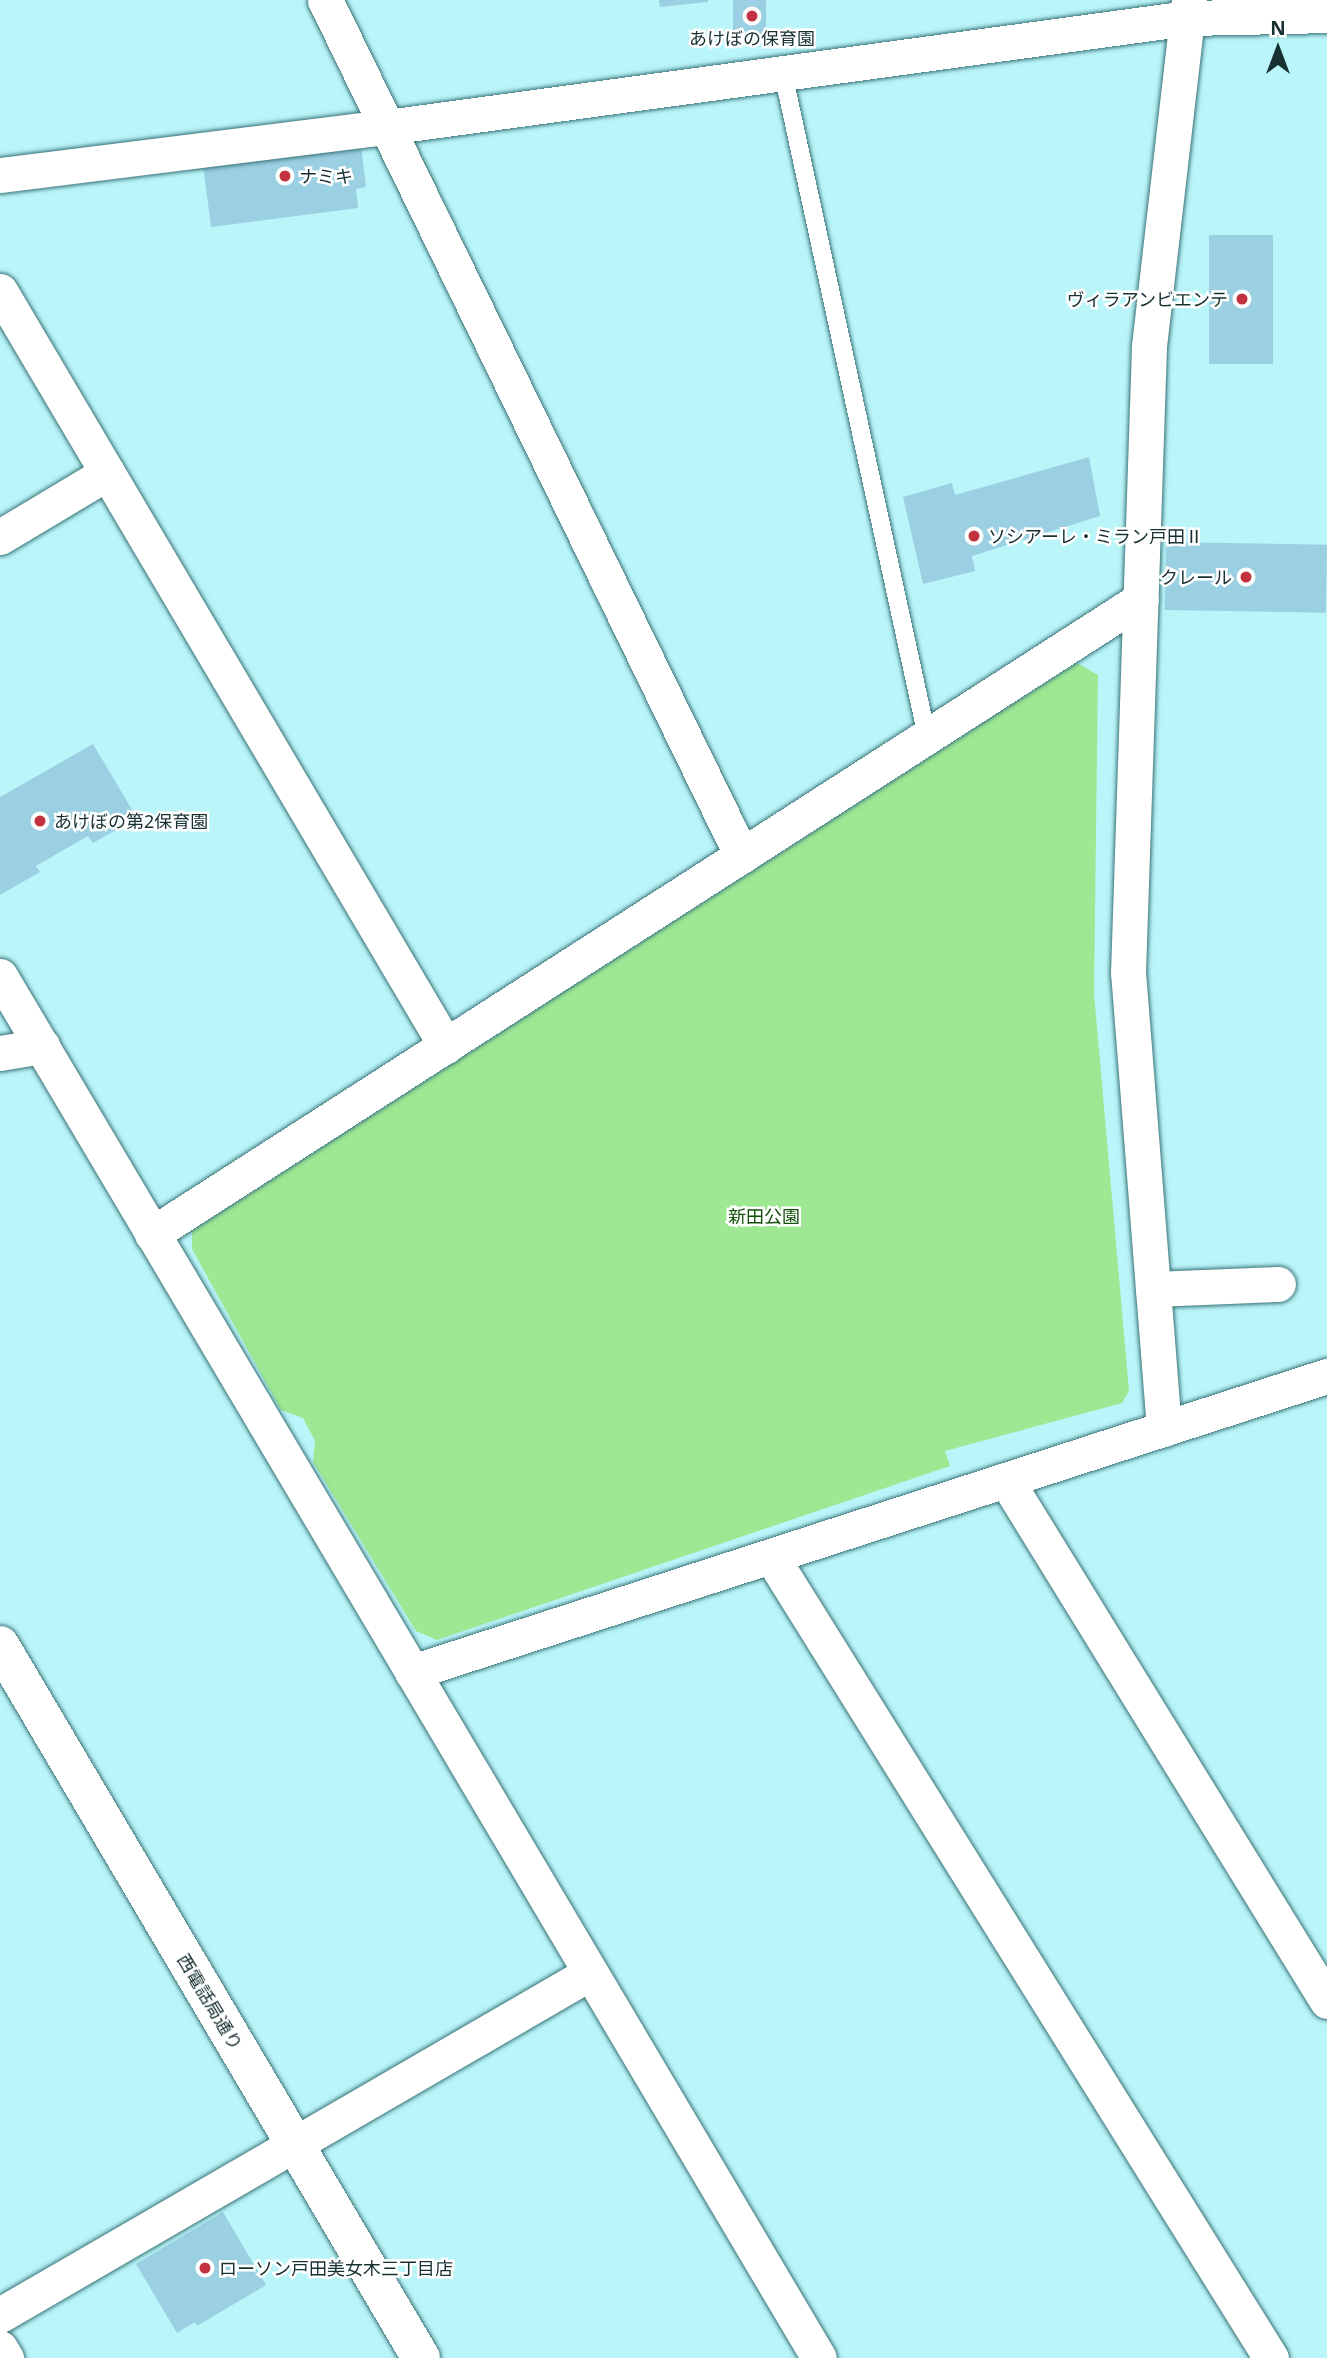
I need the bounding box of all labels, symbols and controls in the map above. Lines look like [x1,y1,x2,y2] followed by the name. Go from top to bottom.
[744,8,760,24] marker: あけぼの保育園
[1243,14,1313,84] north arrow
[1270,15,1286,41] text: N
[689,27,815,49] place label: あけぼの保育園
[299,165,353,187] place label: ナミキ
[277,168,293,184] marker: ナミキ
[1066,288,1228,310] place label: ヴィラアンビエンテ
[1234,291,1250,307] marker: ヴィラアンビエンテ
[988,525,1203,547] place label: ソシアーレ・ミラン戸田Ⅱ
[966,528,982,544] marker: ソシアーレ・ミラン戸田Ⅱ
[1160,566,1232,588] place label: クレール
[1238,569,1254,585] marker: クレール
[54,810,208,832] place label: あけぼの第2保育園
[32,813,48,829] marker: あけぼの第2保育園
[728,1205,800,1227] park label: 新田公園
[173,1950,247,2054] street label: 西電話局通り
[219,2257,453,2279] place label: ローソン戸田美女木三丁目店
[197,2260,213,2276] marker: ローソン戸田美女木三丁目店

